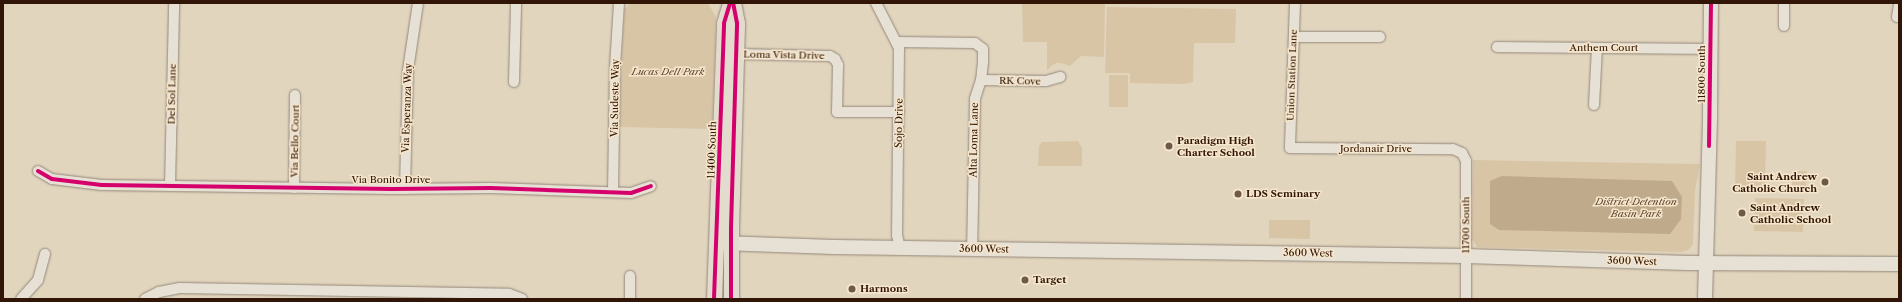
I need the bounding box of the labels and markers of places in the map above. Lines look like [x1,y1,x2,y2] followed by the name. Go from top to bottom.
[1177,134,1255,158] place label: Paradigm High Charter School
[1164,141,1174,151] marker: Paradigm High Charter School
[1732,170,1817,194] place label: Saint Andrew Catholic Church
[1820,177,1830,187] marker: Saint Andrew Catholic Church
[1246,188,1320,200] place label: LDS Seminary
[1233,189,1243,199] marker: LDS Seminary
[1750,201,1831,224] place label: Saint Andrew Catholic School
[1737,208,1747,218] marker: Saint Andrew Catholic School
[1033,274,1066,286] place label: Target
[1020,275,1030,285] marker: Target
[860,283,908,295] place label: Harmons
[847,284,857,294] marker: Harmons

